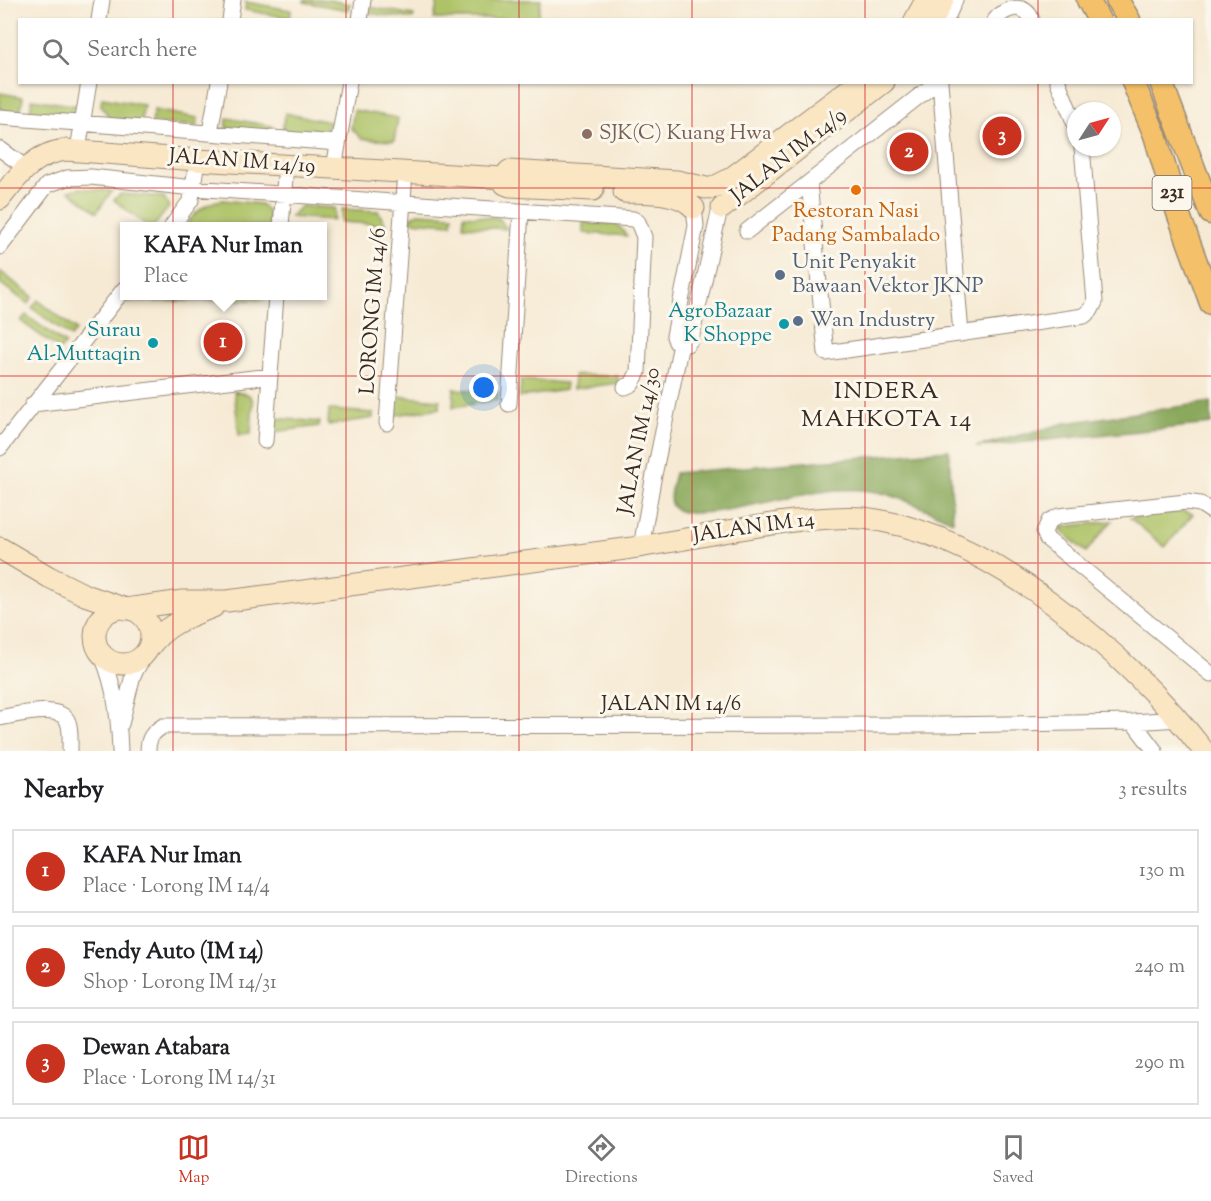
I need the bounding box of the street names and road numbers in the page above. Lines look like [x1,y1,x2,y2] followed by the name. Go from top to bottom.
[724,101,853,211] street label: JALAN IM 14/9
[167,142,316,182] street label: JALAN IM 14/19
[1152,176,1192,210] road number: 231
[353,227,395,395] street label: LORONG IM 14/6
[611,365,669,518] street label: JALAN IM 14/30
[690,505,817,552] street label: JALAN IM 14
[600,690,741,720] street label: JALAN IM 14/6

